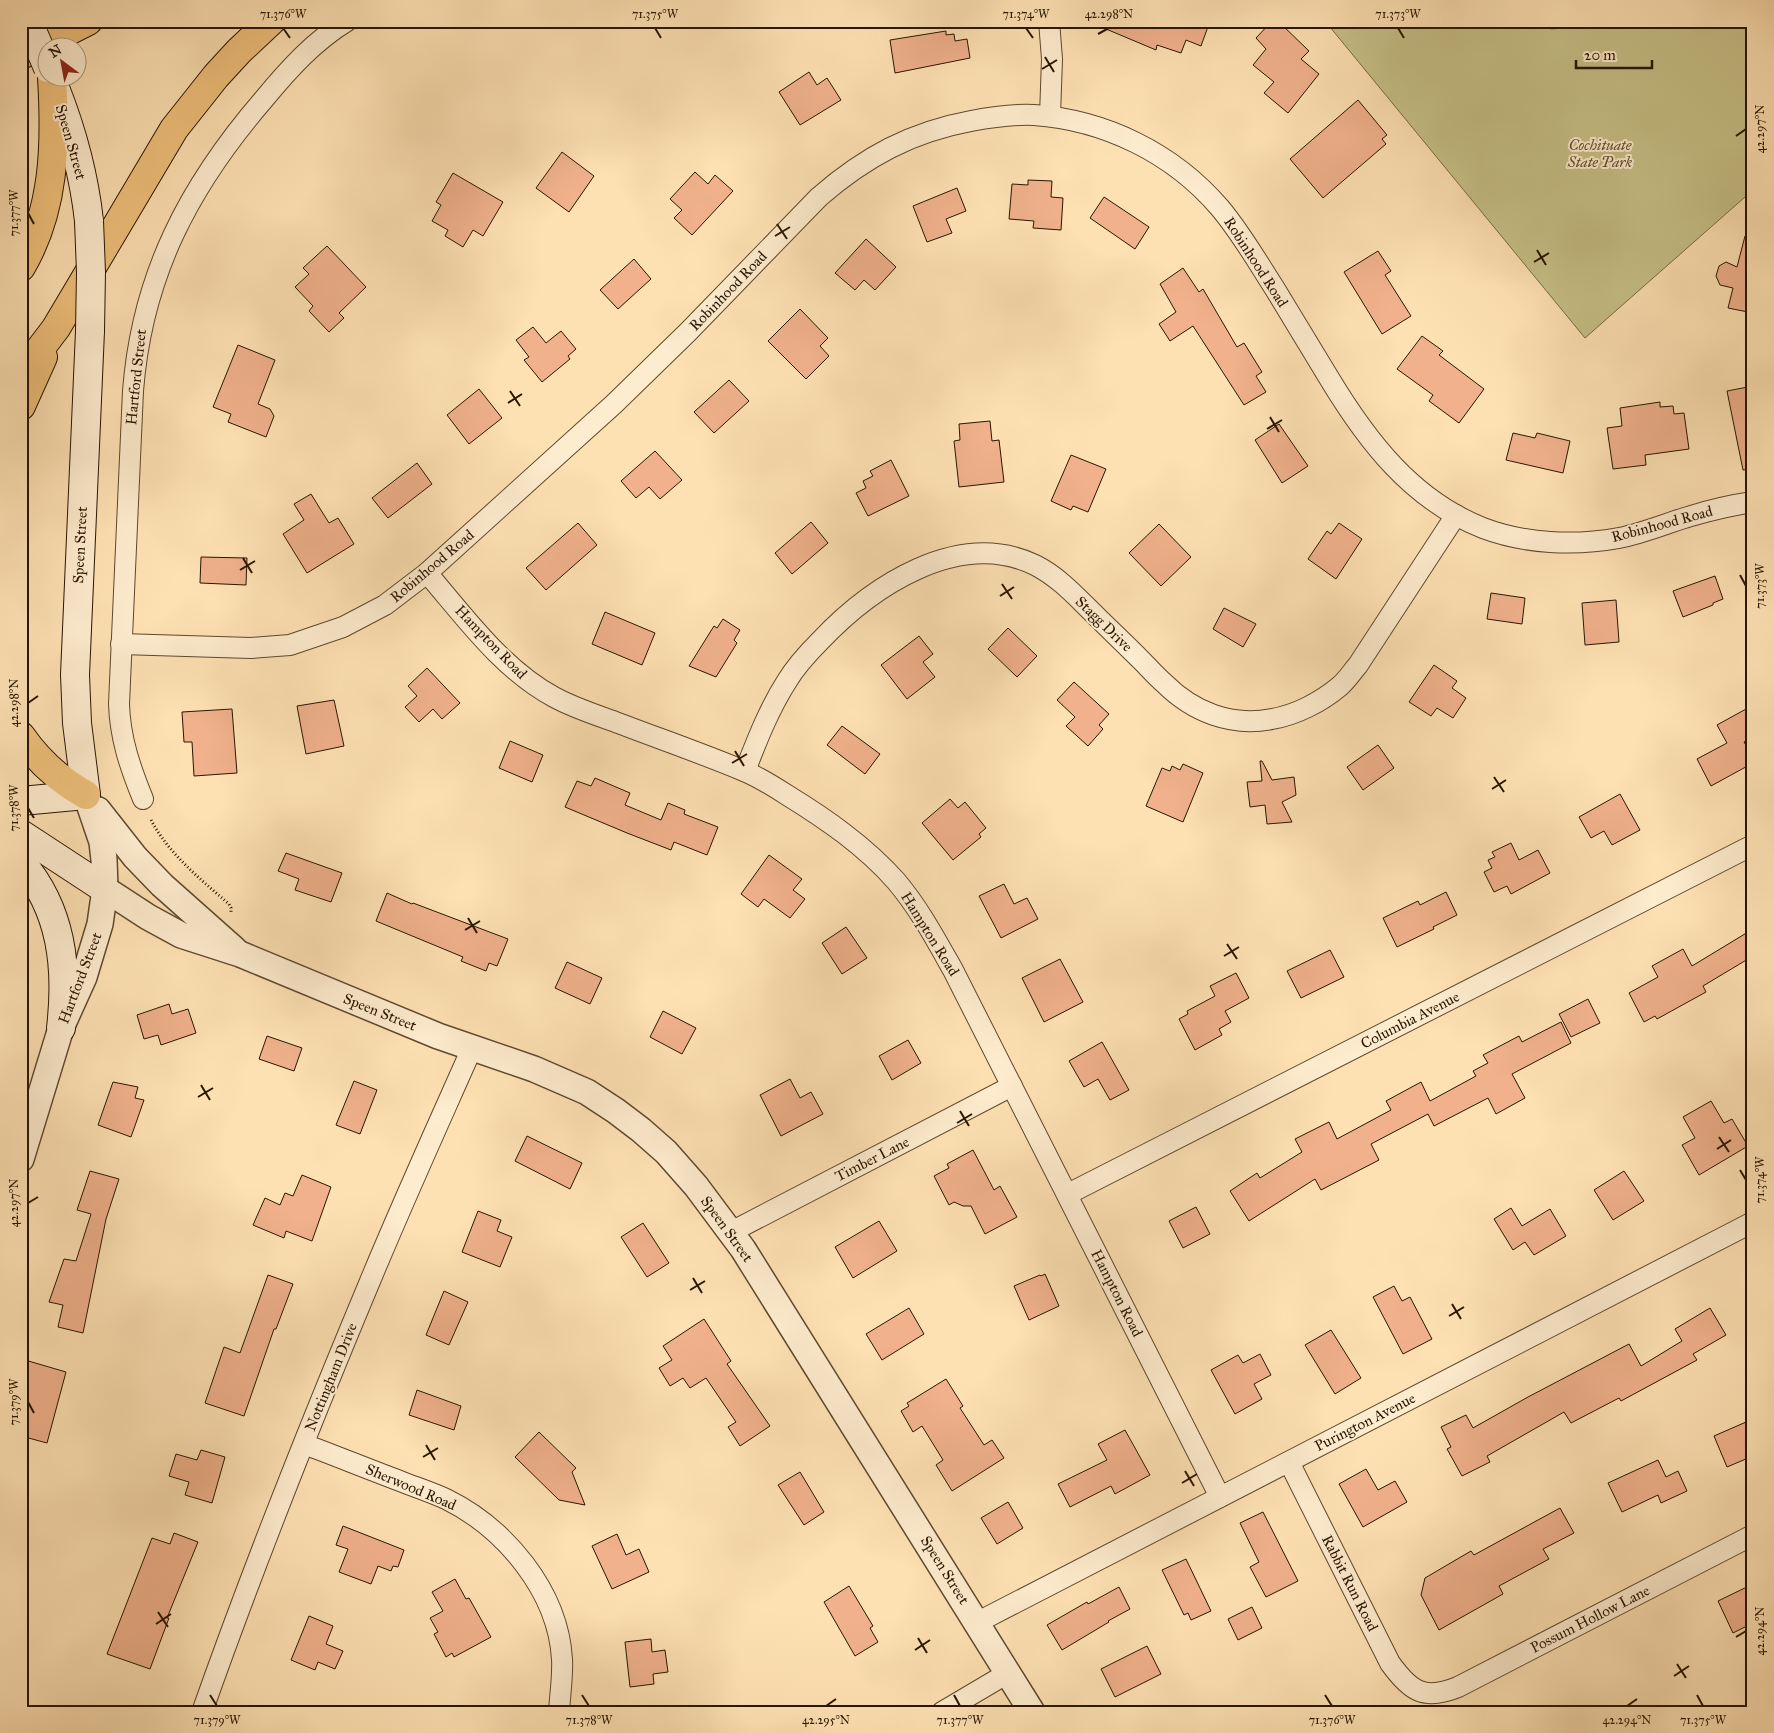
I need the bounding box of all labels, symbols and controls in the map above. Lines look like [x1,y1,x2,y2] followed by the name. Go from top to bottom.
[260,7,307,21] text: 71.376°W
[632,7,679,21] text: 71.375°W
[1003,7,1050,21] text: 71.374°W
[1085,7,1133,21] text: 42.298°N
[1375,7,1421,21] text: 71.373°W
[38,38,88,88] north arrow
[1576,38,1653,70] scale bar
[46,41,65,62] text: N
[1584,46,1616,64] text: 20 m
[52,102,90,182] street label: Speen Street
[1753,105,1767,153] text: 42.297°N
[1567,136,1633,171] park label: Cochituate State Park
[7,189,21,236] text: 71.377°W
[1220,214,1292,311] street label: Robinhood Road
[685,247,771,335] street label: Robinhood Road
[122,327,150,426] street label: Hartford Street
[1609,502,1715,546] street label: Robinhood Road
[69,505,91,584] street label: Speen Street
[386,525,478,606] street label: Robinhood Road
[1753,563,1767,609] text: 71.373°W
[1072,592,1136,656] street label: Stagg Drive
[451,601,531,683] street label: Hampton Road
[7,679,21,727] text: 42.298°N
[7,784,21,831] text: 71.378°W
[897,889,963,980] street label: Hampton Road
[54,929,106,1026] street label: Hartford Street
[1358,987,1462,1053] street label: Columbia Avenue
[341,989,420,1035] street label: Speen Street
[832,1133,912,1185] street label: Timber Lane
[1753,1156,1767,1203] text: 71.374°W
[7,1179,21,1227] text: 42.297°N
[697,1192,757,1266] street label: Speen Street
[1087,1246,1147,1340] street label: Hampton Road
[301,1320,361,1434] street label: Nottingham Drive
[7,1378,21,1426] text: 71.379°W
[1312,1389,1418,1455] street label: Purington Avenue
[363,1460,459,1514] street label: Sherwood Road
[917,1532,973,1608] street label: Speen Street
[1318,1532,1382,1635] street label: Rabbit Run Road
[1527,1581,1653,1657] street label: Possum Hollow Lane
[1753,1607,1767,1655] text: 42.294°N
[193,1713,241,1727] text: 71.379°W
[566,1713,613,1727] text: 71.378°W
[802,1713,850,1727] text: 42.295°N
[937,1713,984,1727] text: 71.377°W
[1309,1713,1356,1727] text: 71.376°W
[1603,1713,1651,1727] text: 42.294°N
[1680,1713,1727,1727] text: 71.375°W

